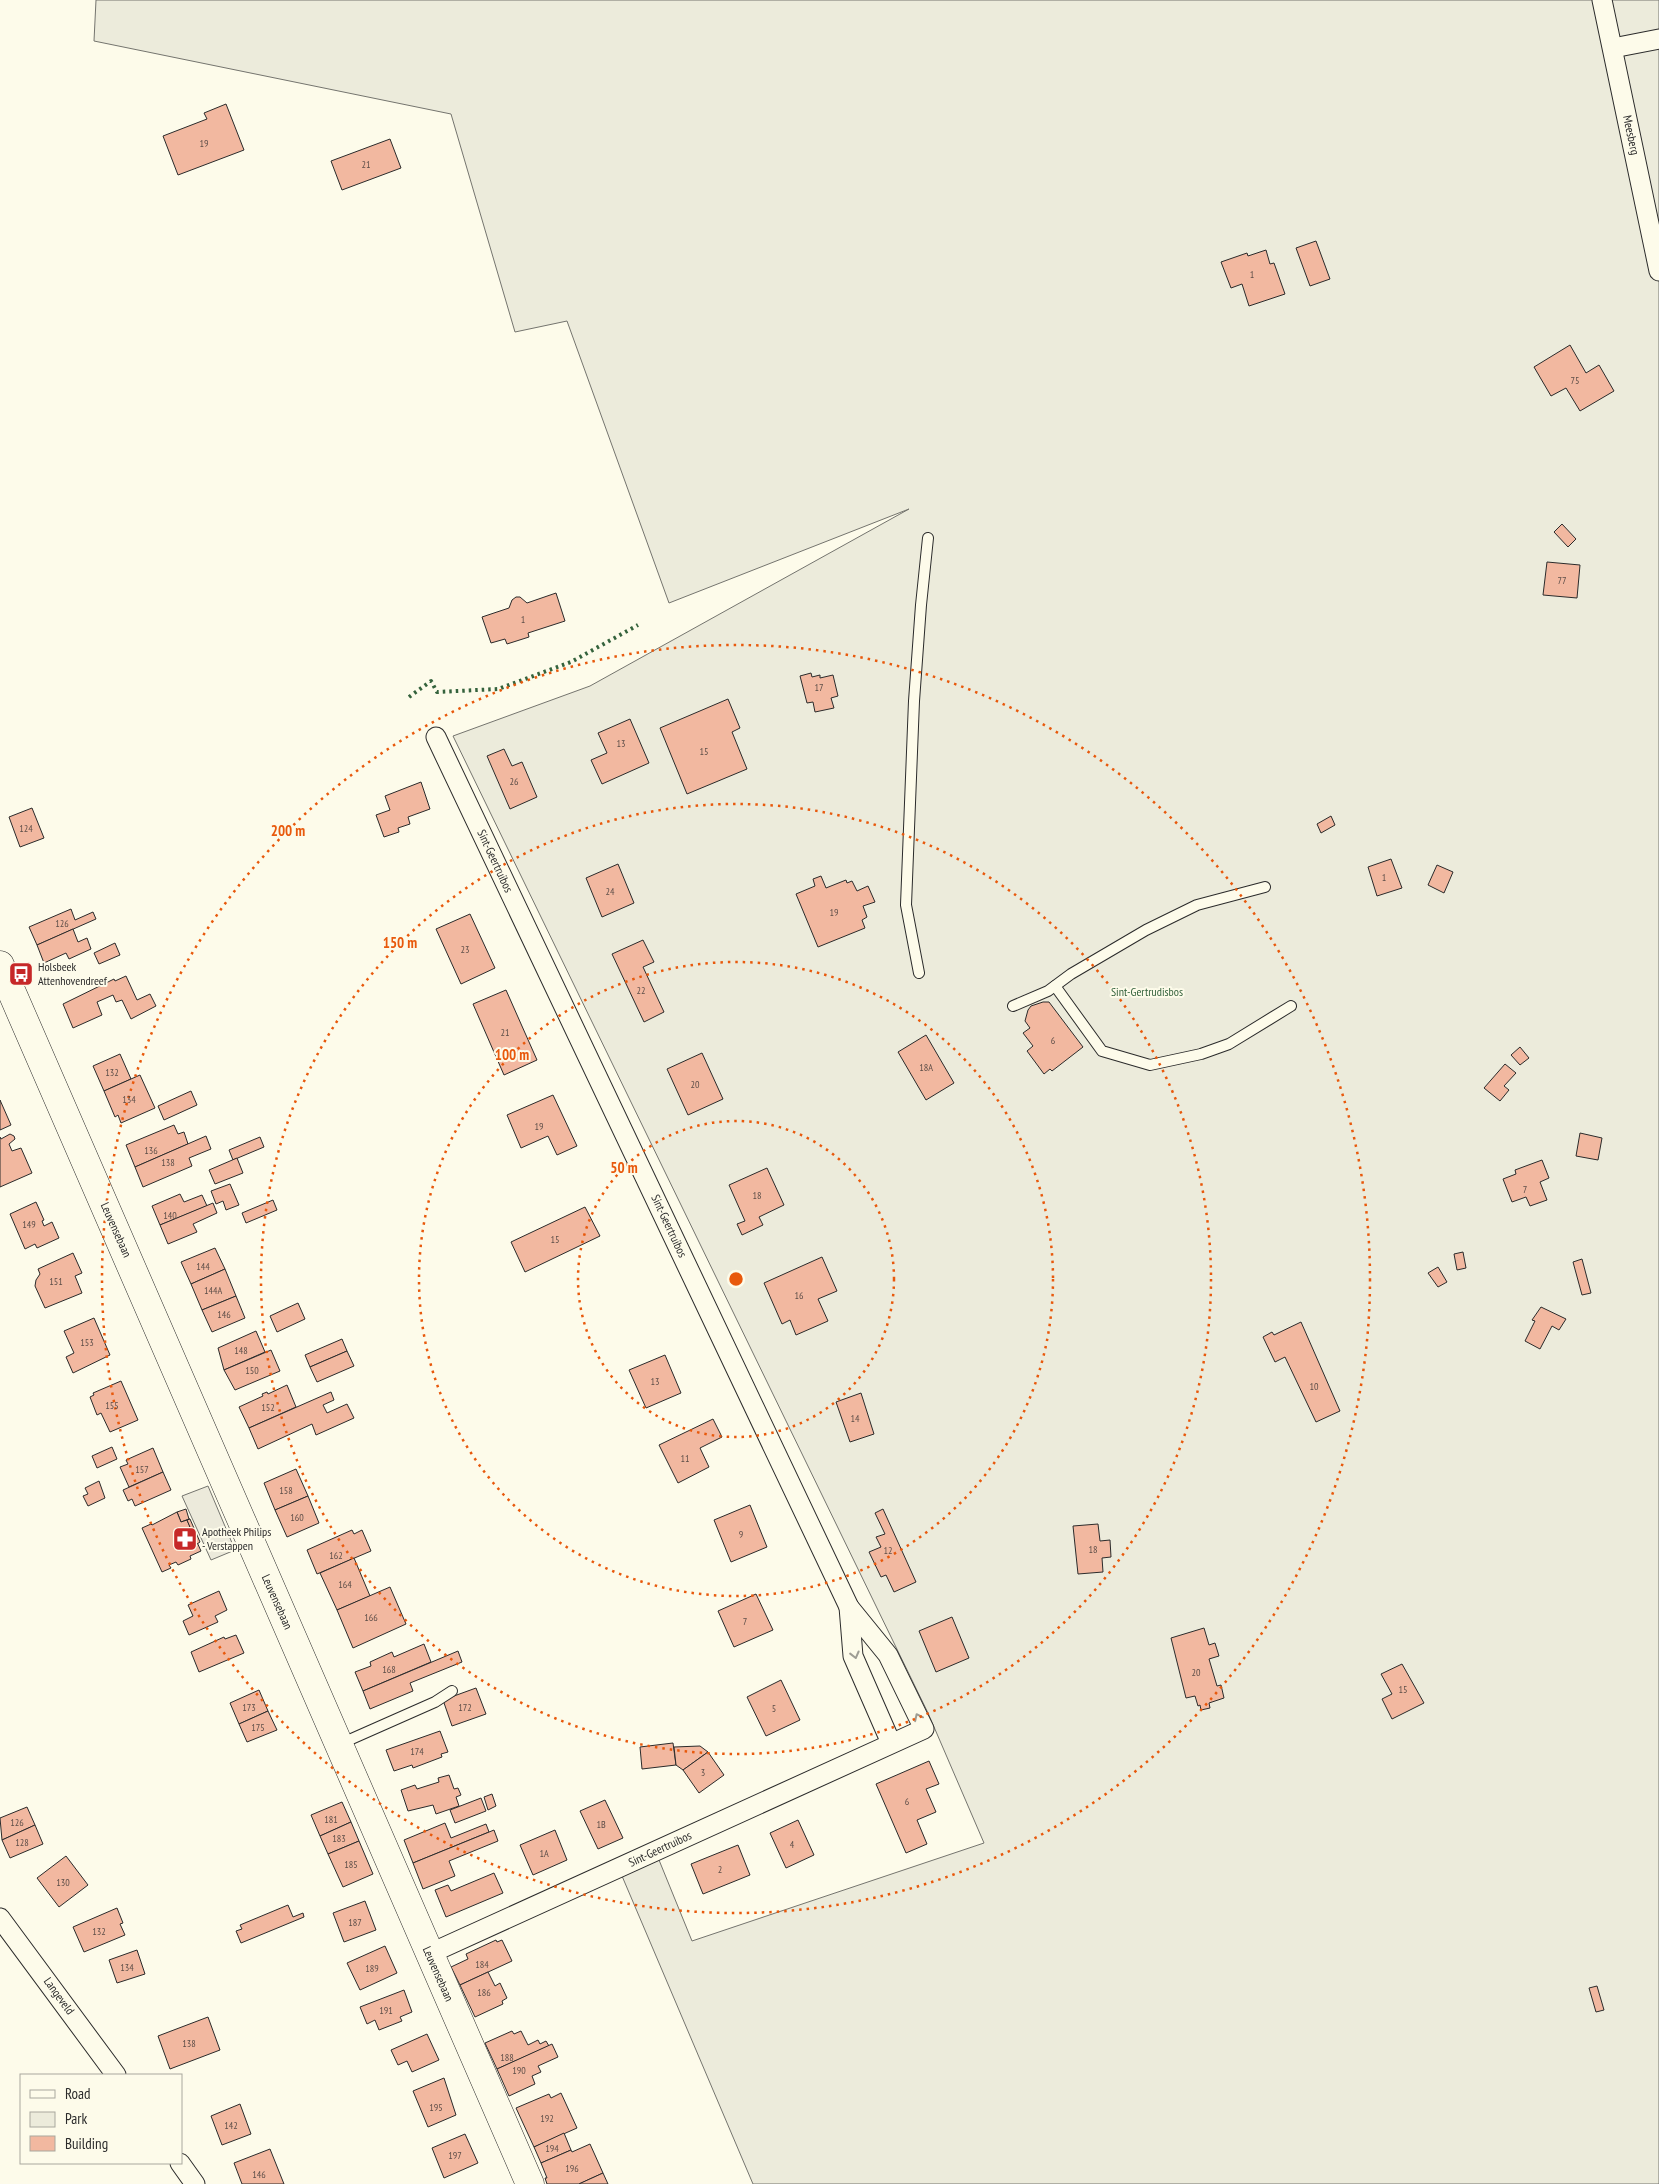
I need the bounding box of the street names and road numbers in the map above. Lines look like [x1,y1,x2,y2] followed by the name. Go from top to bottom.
[1620,114,1643,156] street label: Meesberg
[474,827,517,895] street label: Sint-Geertruibos
[648,1192,691,1260] street label: Sint-Geertruibos
[98,1200,135,1260] street label: Leuvensebaan
[259,1572,296,1632] street label: Leuvensebaan
[626,1827,694,1870] street label: Sint-Geertruibos
[420,1944,457,2004] street label: Leuvensebaan
[41,1974,78,2017] street label: Langeveld

